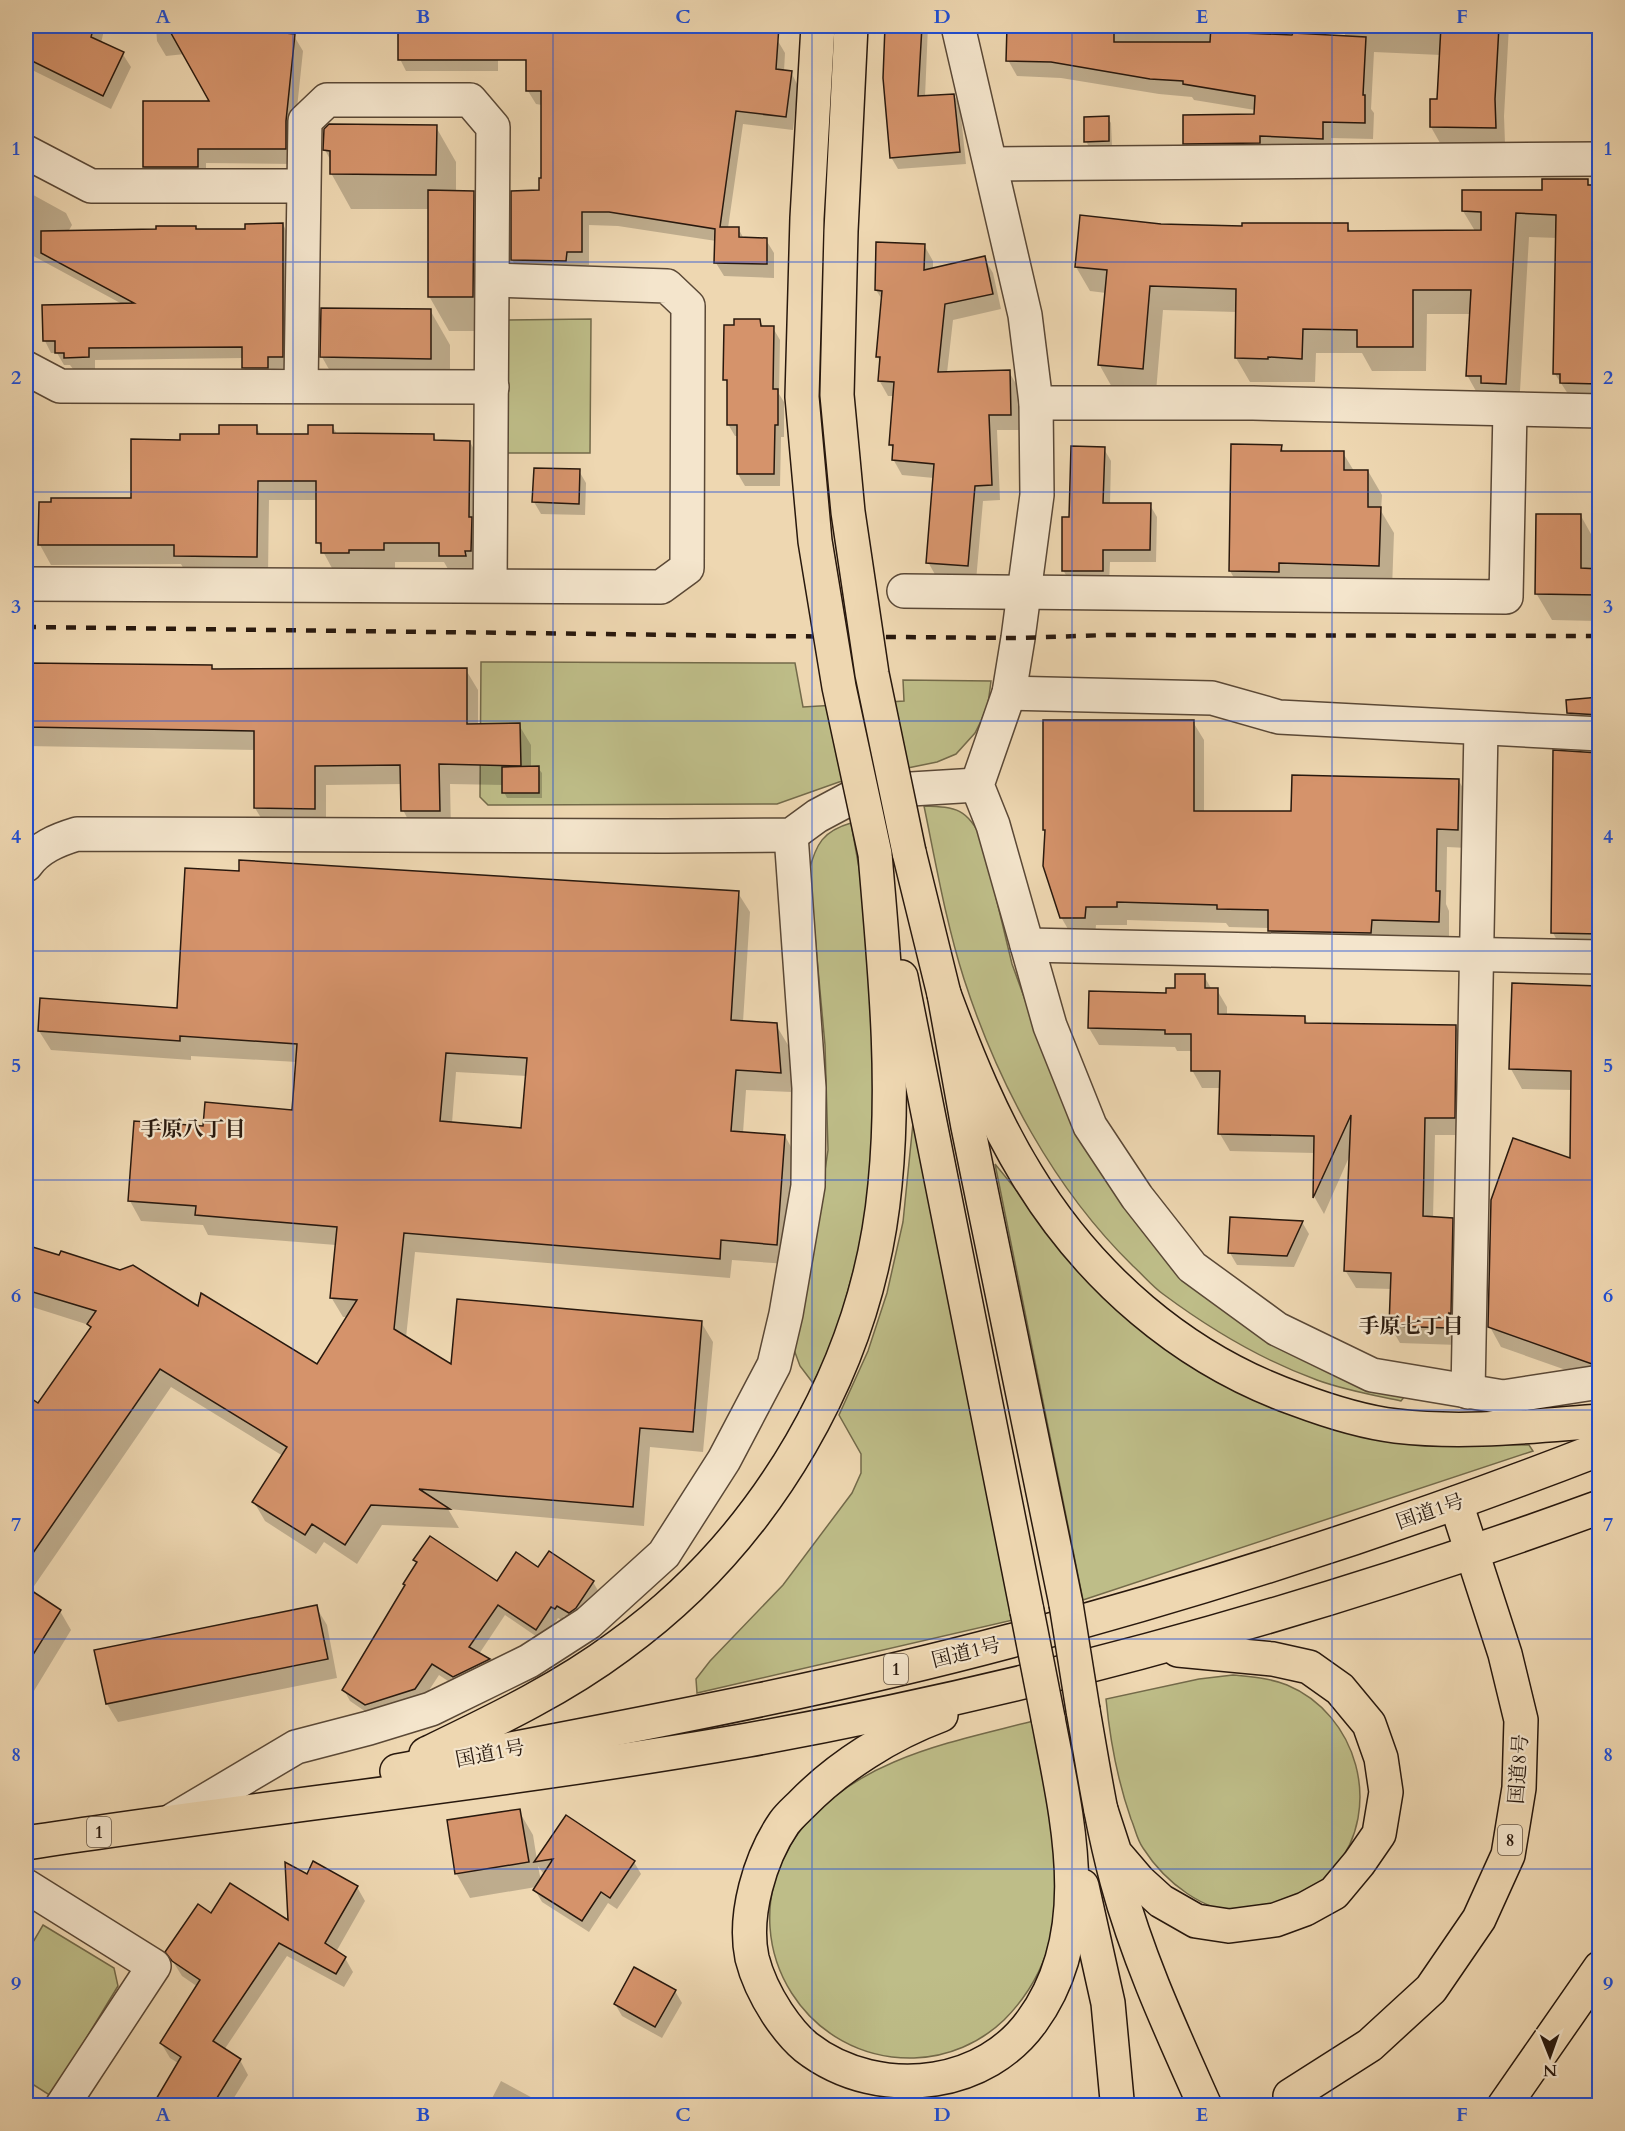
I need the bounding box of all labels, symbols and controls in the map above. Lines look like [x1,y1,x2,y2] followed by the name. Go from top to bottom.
[155,3,171,30] text: A
[416,3,430,30] text: B
[675,3,691,30] text: C
[933,3,951,30] text: D
[1196,3,1208,30] text: E
[1456,3,1468,30] text: F
[11,135,21,162] text: 1
[1603,135,1613,162] text: 1
[11,364,21,391] text: 2
[1603,364,1613,391] text: 2
[11,593,21,620] text: 3
[1603,593,1613,620] text: 3
[11,823,21,850] text: 4
[1603,823,1613,850] text: 4
[11,1052,21,1079] text: 5
[1603,1052,1613,1079] text: 5
[141,1115,246,1144] district label: 手原八丁目
[11,1282,21,1309] text: 6
[1603,1282,1613,1309] text: 6
[1359,1312,1464,1341] district label: 手原七丁目
[1393,1487,1468,1536] street label: 国道1号
[11,1511,21,1538] text: 7
[1603,1511,1613,1538] text: 7
[929,1631,1003,1674] street label: 国道1号
[884,1654,908,1684] road number: 1
[1503,1733,1534,1805] street label: 国道8号
[453,1734,527,1773] street label: 国道1号
[11,1741,21,1768] text: 8
[1603,1741,1613,1768] text: 8
[87,1817,111,1847] road number: 1
[1498,1825,1522,1855] road number: 8
[11,1970,21,1997] text: 9
[1603,1970,1613,1997] text: 9
[1520,2026,1580,2086] north arrow
[1543,2059,1557,2081] text: N
[155,2101,171,2128] text: A
[416,2101,430,2128] text: B
[675,2101,691,2128] text: C
[933,2101,951,2128] text: D
[1196,2101,1208,2128] text: E
[1456,2101,1468,2128] text: F

